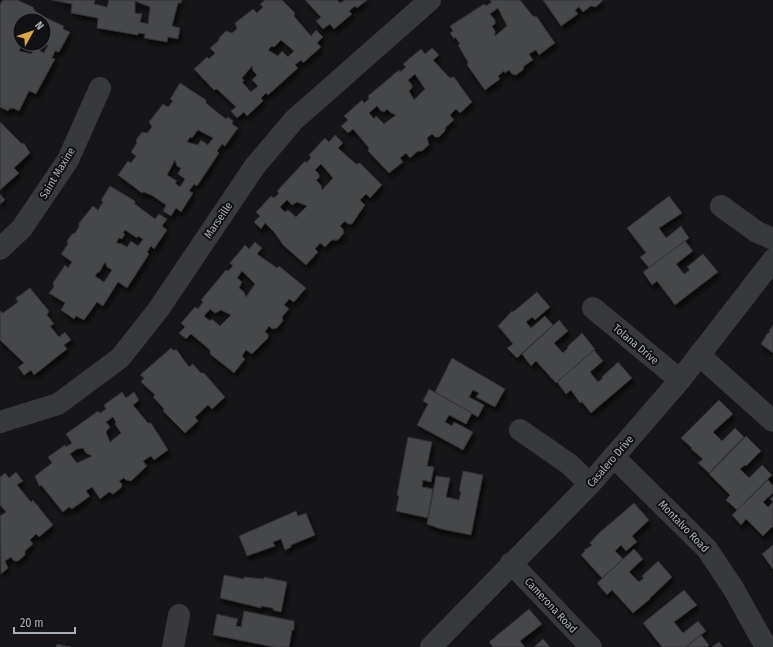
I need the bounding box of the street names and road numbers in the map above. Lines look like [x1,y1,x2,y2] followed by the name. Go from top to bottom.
[37,145,78,201] street label: Saint Maxine
[202,200,235,241] street label: Marseille
[610,322,661,367] street label: Tolana Drive
[584,433,636,490] street label: Casalero Drive
[656,498,712,555] street label: Montalvo Road
[522,575,579,636] street label: Camerona Road

